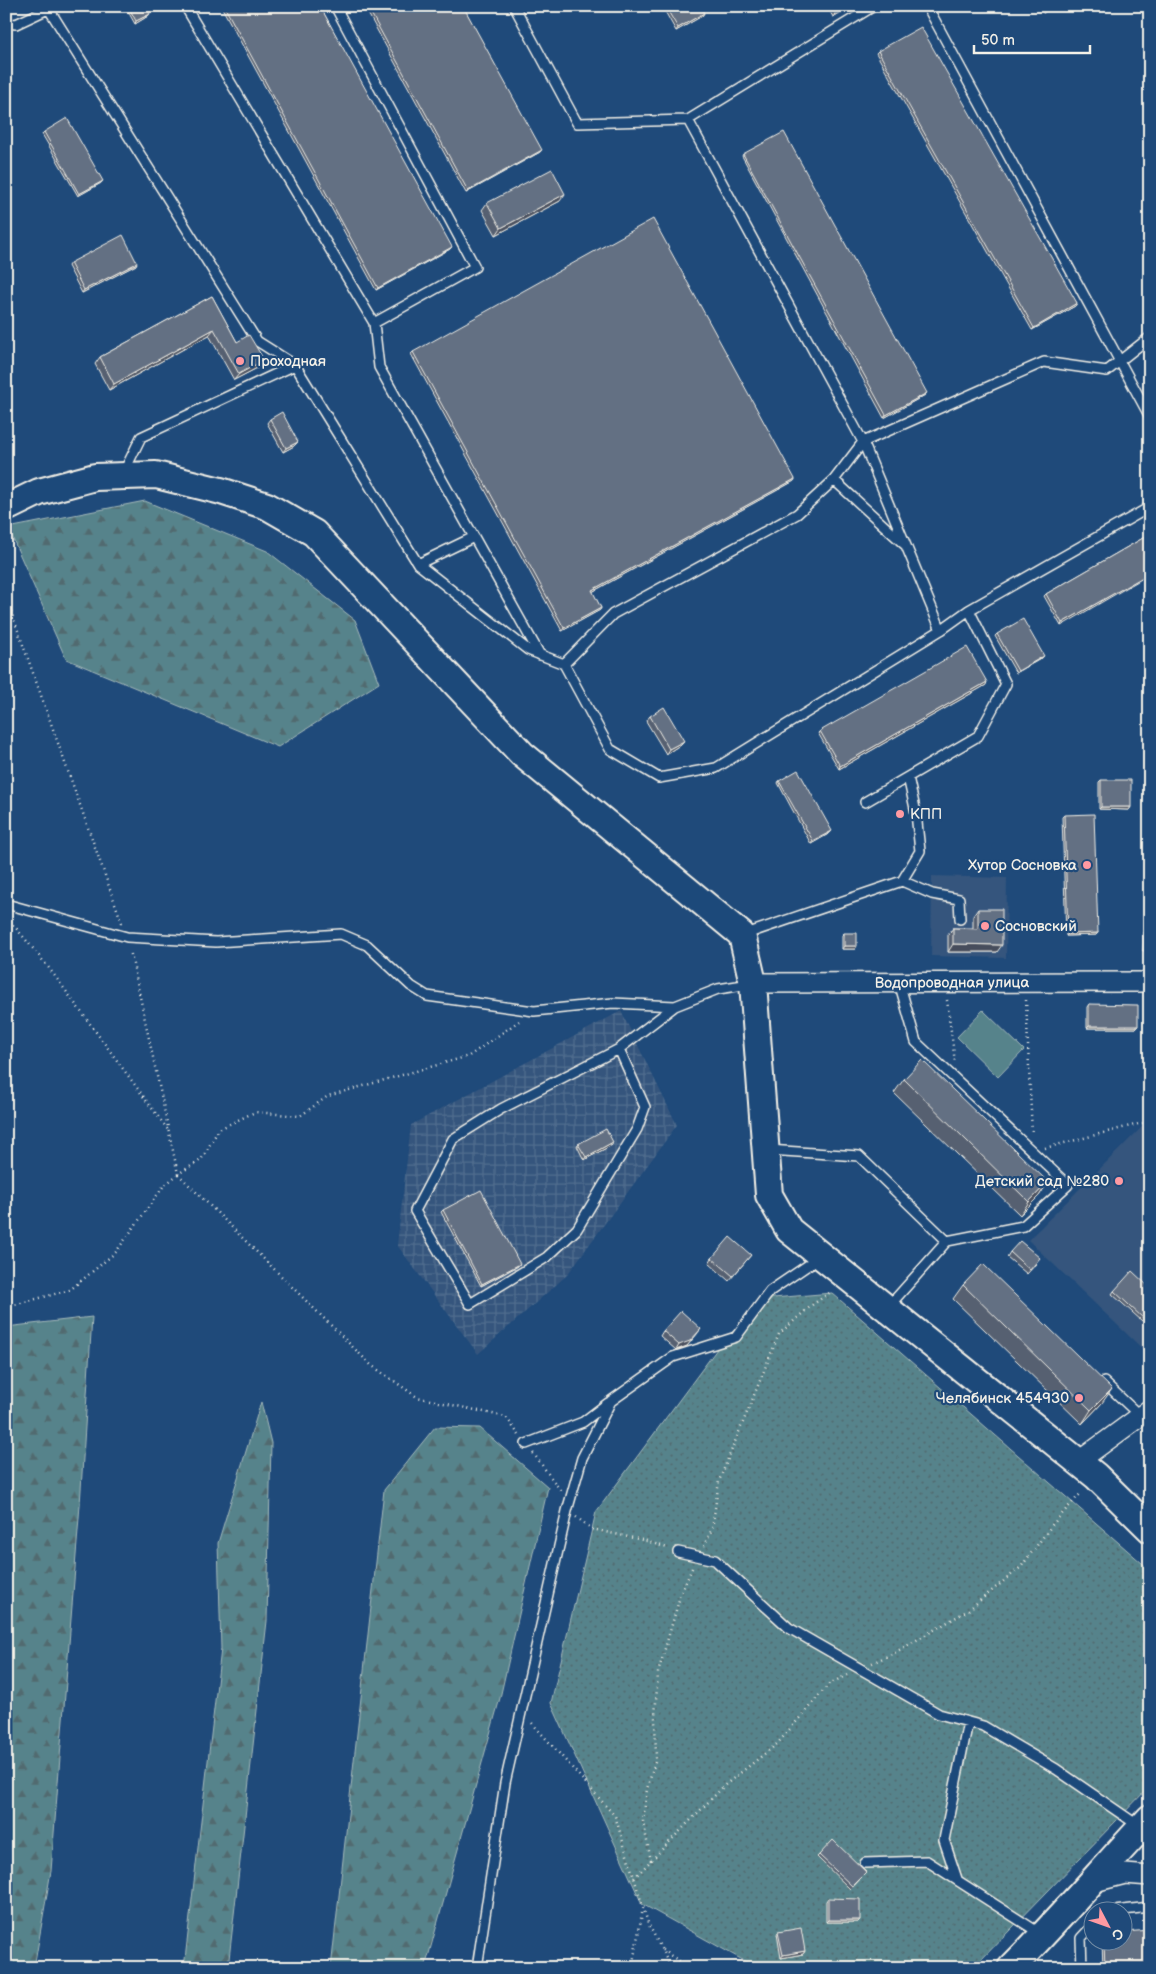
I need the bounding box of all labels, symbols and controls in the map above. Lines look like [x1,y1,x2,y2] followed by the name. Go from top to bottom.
[974,22,1090,54] scale bar
[981,31,1015,50] text: 50 m
[250,352,326,371] place label: Проходная
[234,355,246,367] marker: Проходная
[910,805,942,824] place label: КПП
[894,808,906,820] marker: КПП
[968,856,1077,875] place label: Хутор Сосновка
[1081,859,1093,871] marker: Хутор Сосновка
[995,917,1077,936] place label: Сосновский
[979,920,991,932] marker: Сосновский
[875,973,1029,992] street label: Водопроводная улица
[975,1172,1109,1191] place label: Детский сад №280
[1113,1175,1125,1187] marker: Детский сад №280
[936,1389,1069,1408] place label: Челябинск 454930
[1073,1392,1085,1404] marker: Челябинск 454930
[1084,1902,1134,1952] north arrow
[1108,1925,1127,1944] text: С

